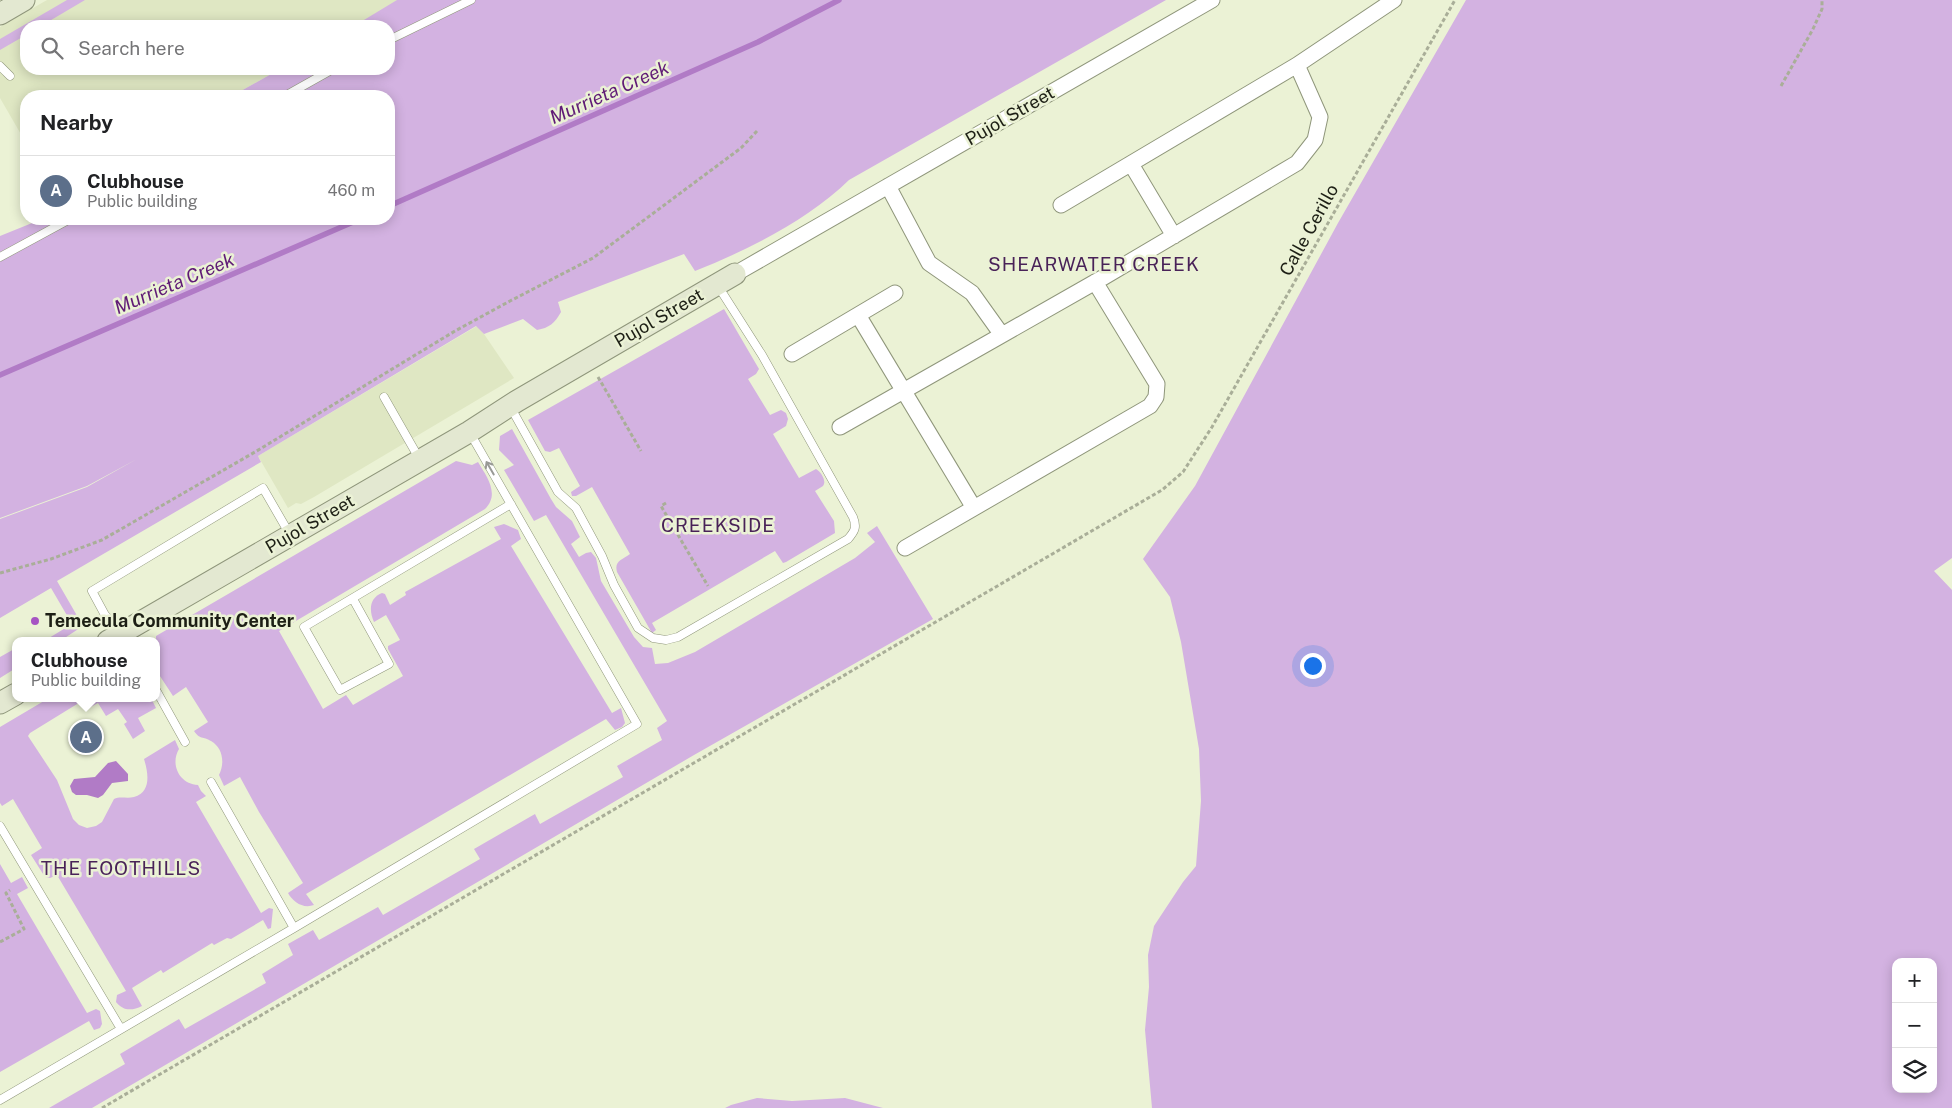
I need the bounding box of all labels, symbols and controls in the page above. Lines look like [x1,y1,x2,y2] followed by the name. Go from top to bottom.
[20,20,395,75] search box
[38,34,66,62] icon: search
[78,37,185,59] text: Search here
[546,56,673,128] water label: Murrieta Creek
[962,82,1058,149] street label: Pujol Street
[40,110,113,135] text: Nearby
[87,170,184,192] text: Clubhouse
[1275,180,1342,279] street label: Calle Cerillo
[50,181,62,200] text: A
[328,181,375,200] text: 460 m
[87,192,198,211] text: Public building
[111,248,238,318] water label: Murrieta Creek
[988,253,1200,275] district label: SHEARWATER CREEK
[611,284,707,351] street label: Pujol Street
[485,460,495,475] one-way arrow
[262,490,358,557] street label: Pujol Street
[661,514,775,536] district label: CREEKSIDE
[45,610,295,631] place label: Temecula Community Center
[29,615,41,627] marker: Temecula Community Center
[12,637,160,702] popup
[31,649,128,671] text: Clubhouse
[1300,653,1326,679] your location
[31,671,141,690] text: Public building
[70,718,102,756] pin: A
[41,857,201,879] district label: THE FOOTHILLS
[1892,958,1937,1093] map controls
[1892,958,1937,1003] button: +
[1892,1003,1937,1048] button: −
[1892,1048,1937,1093] button: layers

